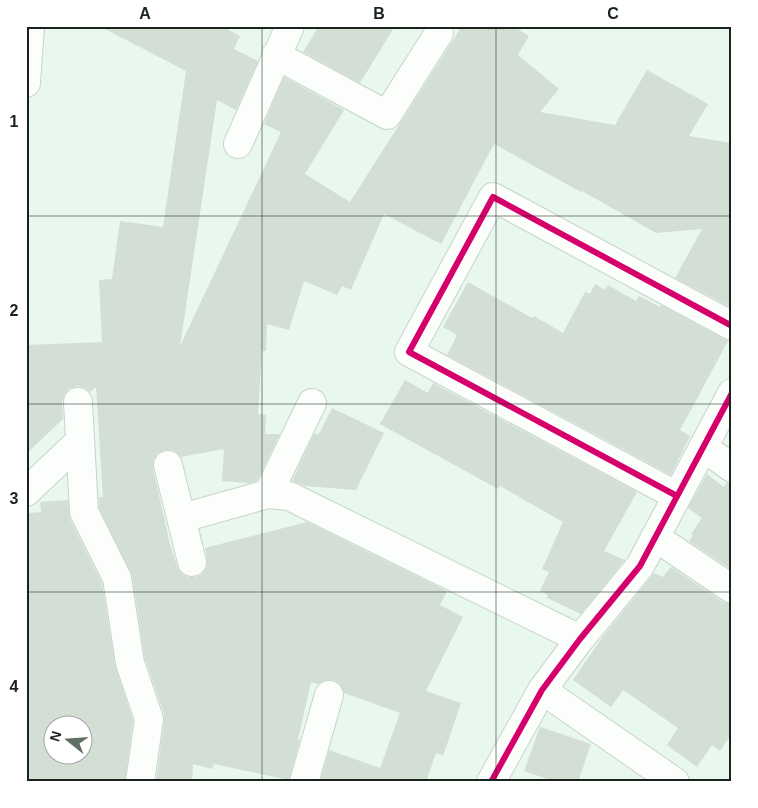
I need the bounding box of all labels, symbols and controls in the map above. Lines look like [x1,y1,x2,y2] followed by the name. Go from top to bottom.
[139,5,151,22] text: A
[373,5,385,22] text: B
[607,5,619,22] text: C
[10,113,19,130] text: 1
[10,302,19,319] text: 2
[10,490,19,507] text: 3
[10,678,19,695] text: 4
[42,716,92,766] north arrow
[46,729,65,743] text: N

